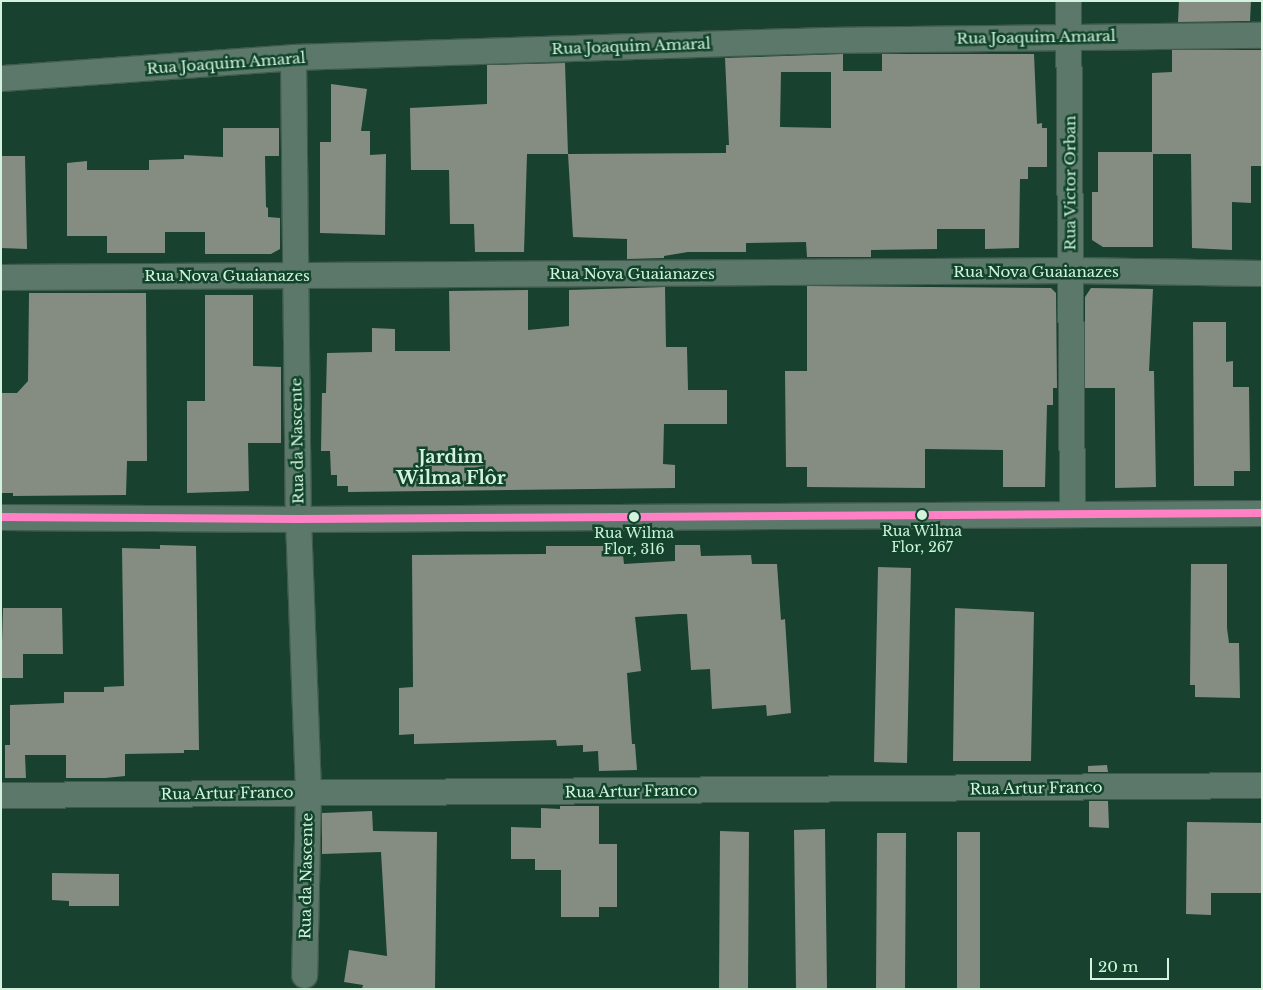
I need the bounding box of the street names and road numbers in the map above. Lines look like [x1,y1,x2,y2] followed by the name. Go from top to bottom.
[956,27,1116,47] street label: Rua Joaquim Amaral
[551,34,711,58] street label: Rua Joaquim Amaral
[146,48,306,78] street label: Rua Joaquim Amaral
[1061,115,1079,251] street label: Rua Victor Orban
[953,263,1119,281] street label: Rua Nova Guaianazes
[549,265,715,283] street label: Rua Nova Guaianazes
[144,267,310,285] street label: Rua Nova Guaianazes
[287,378,307,504] street label: Rua da Nascente
[969,778,1103,798] street label: Rua Artur Franco
[564,781,698,801] street label: Rua Artur Franco
[160,783,294,803] street label: Rua Artur Franco
[296,813,316,939] street label: Rua da Nascente

